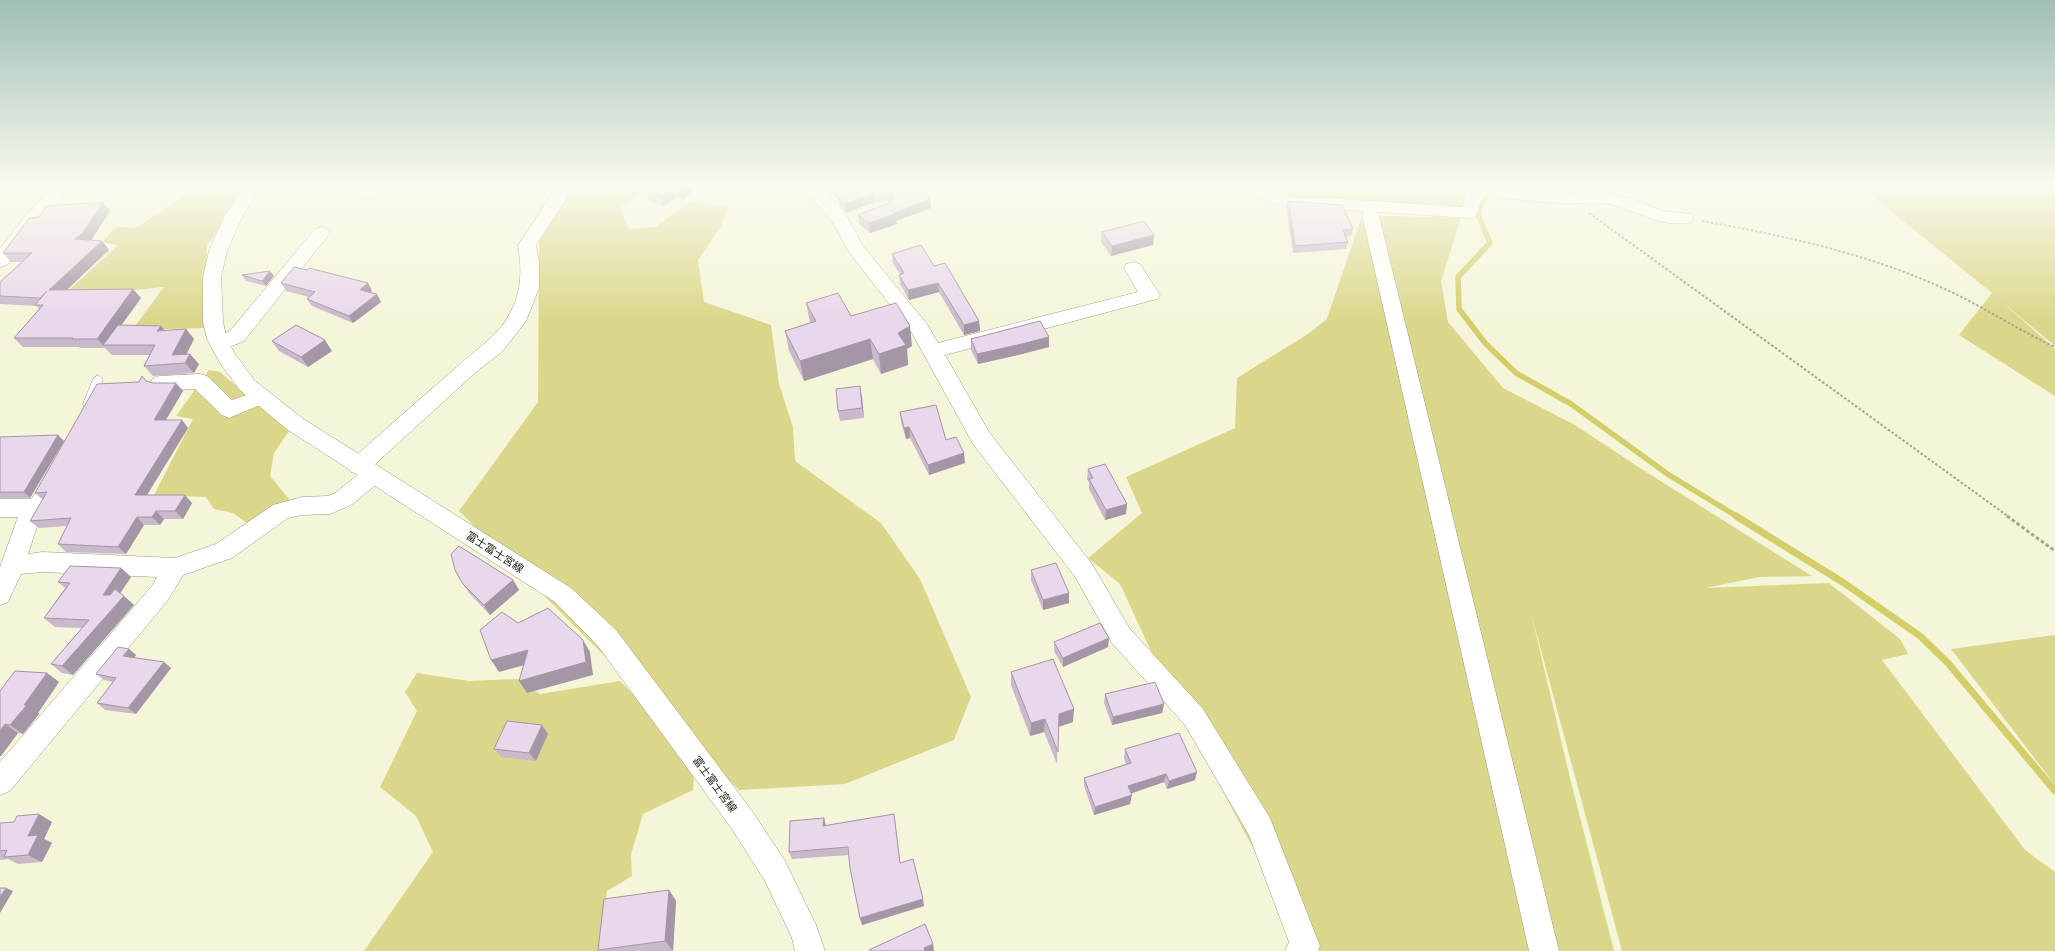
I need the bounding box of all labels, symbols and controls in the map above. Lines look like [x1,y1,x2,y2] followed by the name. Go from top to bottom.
[464,528,526,576] street label: 富士富士宮線
[690,753,740,815] street label: 富士富士宮線

